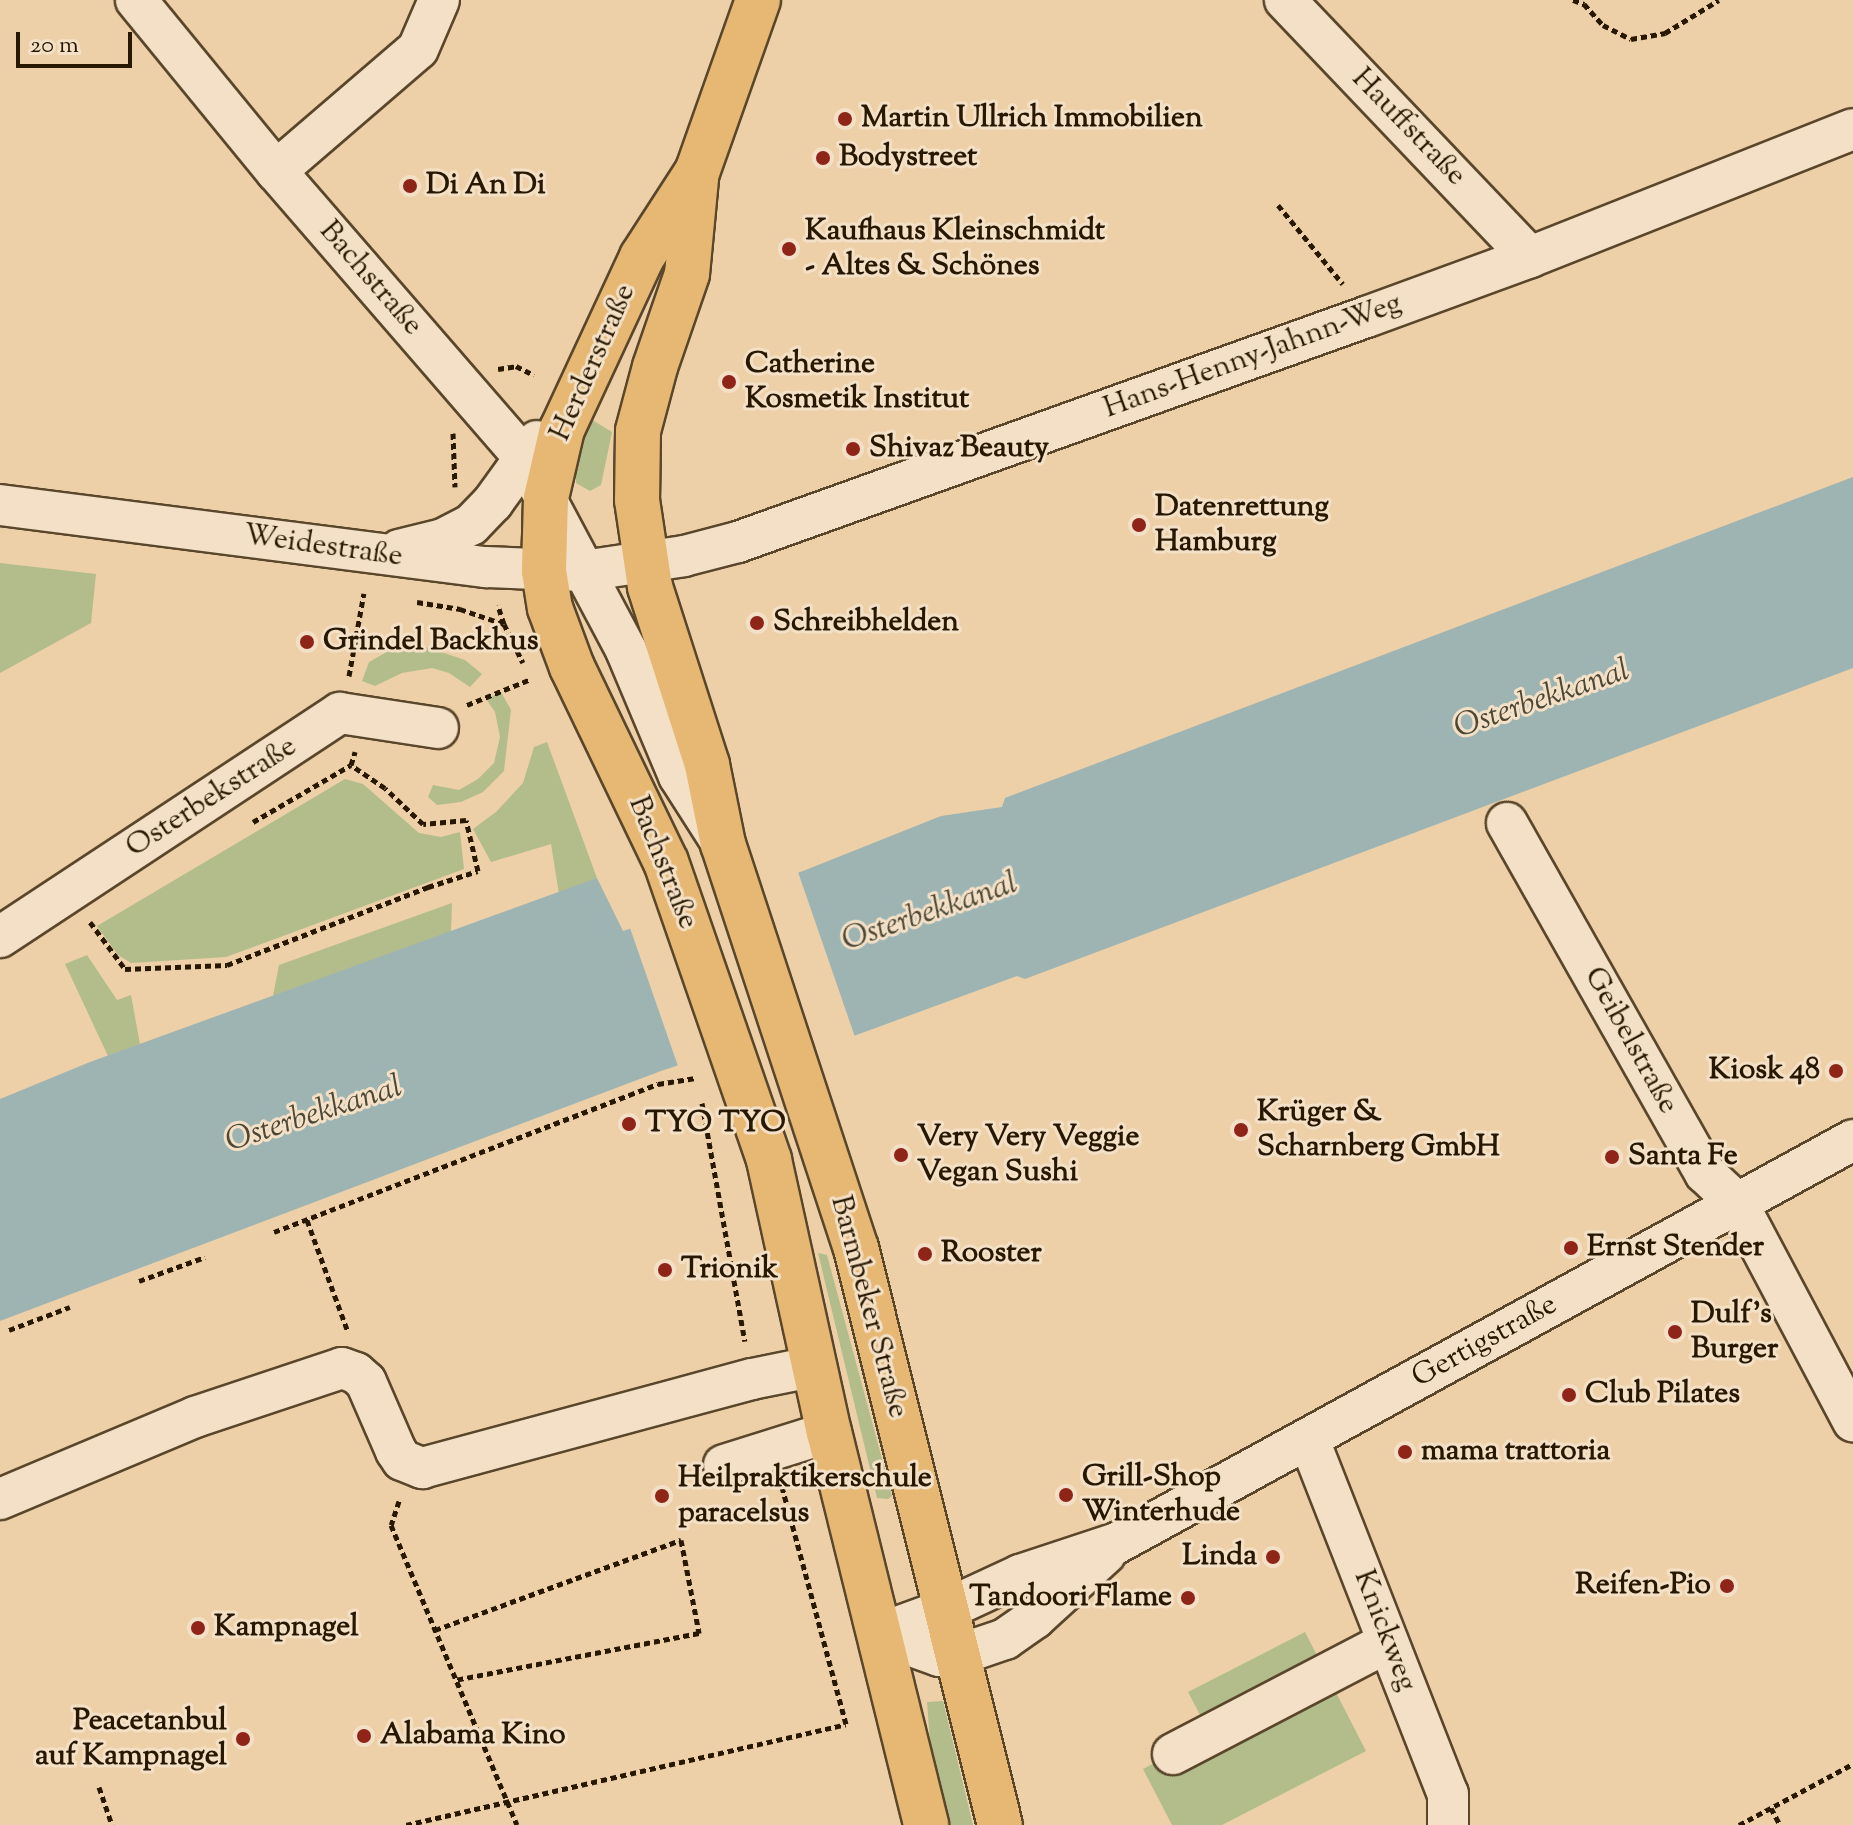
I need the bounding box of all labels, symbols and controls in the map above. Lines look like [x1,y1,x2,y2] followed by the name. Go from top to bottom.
[20,16,136,66] scale bar
[30,29,79,63] text: 20 m
[1343,62,1473,194] street label: Hauffstraße
[861,101,1203,137] place label: Martin Ullrich Immobilien
[836,110,854,128] marker: Martin Ullrich Immobilien
[839,140,977,176] place label: Bodystreet
[814,149,832,167] marker: Bodystreet
[426,168,545,204] place label: Di An Di
[401,177,419,195] marker: Di An Di
[310,214,430,344] street label: Bachstraße
[805,214,1105,284] place label: Kaufhaus Kleinschmidt - Altes & Schönes
[780,240,798,258] marker: Kaufhaus Kleinschmidt - Altes & Schönes
[543,279,645,447] street label: Herderstraße
[1099,286,1407,428] street label: Hans-Henny-Jahnn-Weg
[745,347,969,418] place label: Catherine Kosmetik Institut
[720,373,738,391] marker: Catherine Kosmetik Institut
[869,431,1049,467] place label: Shivaz Beauty
[844,440,862,458] marker: Shivaz Beauty
[1155,490,1329,560] place label: Datenrettung Hamburg
[1130,516,1148,534] marker: Datenrettung Hamburg
[241,518,405,576] street label: Weidestraße
[773,605,959,641] place label: Schreibhelden
[748,614,766,632] marker: Schreibhelden
[323,624,538,660] place label: Grindel Backhus
[298,633,316,651] marker: Grindel Backhus
[1449,652,1635,748] water label: Osterbekkanal
[120,730,304,866] street label: Osterbekstraße
[619,791,705,935] street label: Bachstraße
[837,865,1023,961] water label: Osterbekkanal
[1575,961,1685,1121] street label: Geibelstraße
[1709,1053,1820,1089] place label: Kiosk 48
[1827,1062,1845,1080] marker: Kiosk 48
[221,1068,407,1162] water label: Osterbekkanal
[1257,1095,1500,1166] place label: Krüger & Scharnberg GmbH
[645,1106,786,1142] place label: TYO TYO
[620,1115,638,1133] marker: TYO TYO
[917,1120,1139,1190] place label: Very Very Veggie Vegan Sushi
[1232,1121,1250,1139] marker: Krüger & Scharnberg GmbH
[1628,1139,1738,1175] place label: Santa Fe
[892,1146,910,1164] marker: Very Very Veggie Vegan Sushi
[1603,1148,1621,1166] marker: Santa Fe
[821,1192,915,1422] street label: Barmbeker Straße
[1587,1230,1764,1266] place label: Ernst Stender
[941,1236,1042,1272] place label: Rooster
[1562,1239,1580,1257] marker: Ernst Stender
[916,1245,934,1263] marker: Rooster
[681,1252,778,1288] place label: Trionik
[656,1261,674,1279] marker: Trionik
[1406,1287,1564,1397] street label: Gertigstraße
[1691,1297,1778,1368] place label: Dulf's Burger
[1666,1323,1684,1341] marker: Dulf's Burger
[1585,1377,1740,1413] place label: Club Pilates
[1560,1386,1578,1404] marker: Club Pilates
[1421,1434,1610,1470] place label: mama trattoria
[1396,1443,1414,1461] marker: mama trattoria
[1082,1460,1240,1530] place label: Grill-Shop Winterhude
[678,1461,932,1532] place label: Heilpraktikerschule paracelsus
[1057,1486,1075,1504] marker: Grill-Shop Winterhude
[653,1487,671,1505] marker: Heilpraktikerschule paracelsus
[1182,1539,1257,1575] place label: Linda
[1264,1548,1282,1566] marker: Linda
[1344,1565,1424,1697] street label: Knickweg
[1575,1568,1711,1604] place label: Reifen-Pio
[1718,1577,1736,1595] marker: Reifen-Pio
[969,1580,1172,1616] place label: Tandoori Flame
[1179,1589,1197,1607] marker: Tandoori Flame
[214,1610,359,1646] place label: Kampnagel
[189,1619,207,1637] marker: Kampnagel
[35,1704,227,1774] place label: Peacetanbul auf Kampnagel
[380,1718,566,1754] place label: Alabama Kino
[355,1727,373,1745] marker: Alabama Kino
[234,1730,252,1748] marker: Peacetanbul auf Kampnagel

